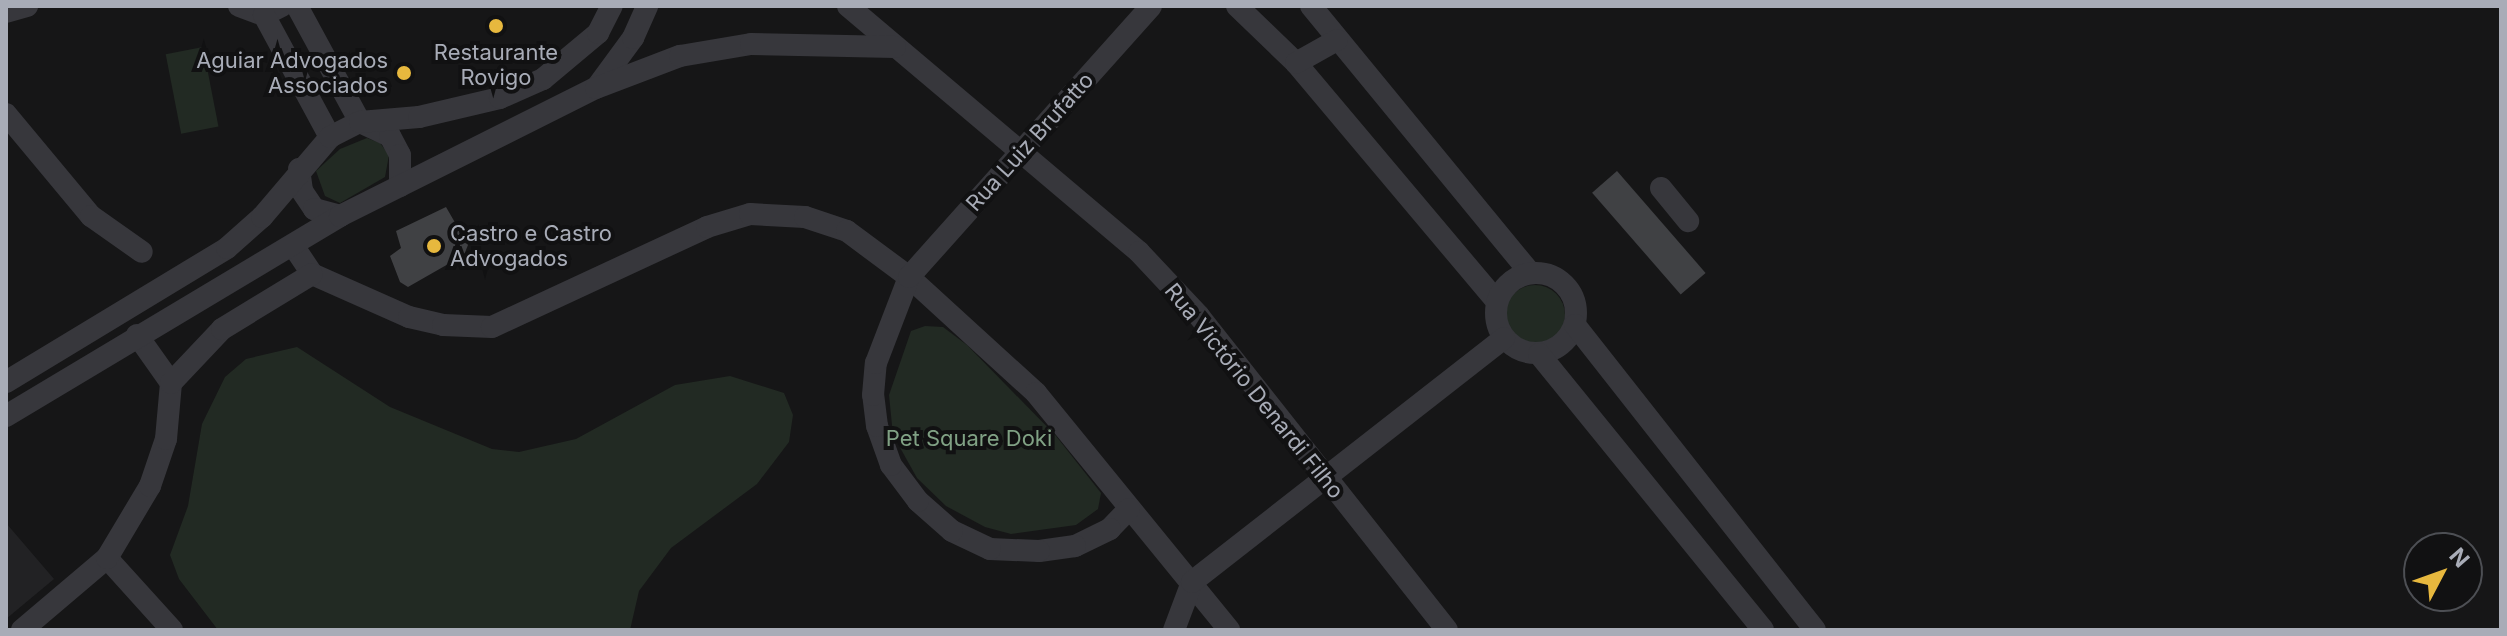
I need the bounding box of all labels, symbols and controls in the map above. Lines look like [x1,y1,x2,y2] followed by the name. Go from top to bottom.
[487,17,505,35] marker: Restaurante Rovigo
[434,39,558,90] place label: Restaurante Rovigo
[196,47,388,98] place label: Aguiar Advogados Associados
[395,64,413,82] marker: Aguiar Advogados Associados
[961,67,1099,217] street label: Rua Luiz Brufatto
[450,220,612,272] place label: Castro e Castro Advogados
[425,237,443,255] marker: Castro e Castro Advogados
[1159,278,1349,504] street label: Rua Victório Denardi Filho
[886,426,1052,452] park label: Pet Square Doki
[2403,532,2483,612] north arrow
[2444,543,2475,572] text: N

